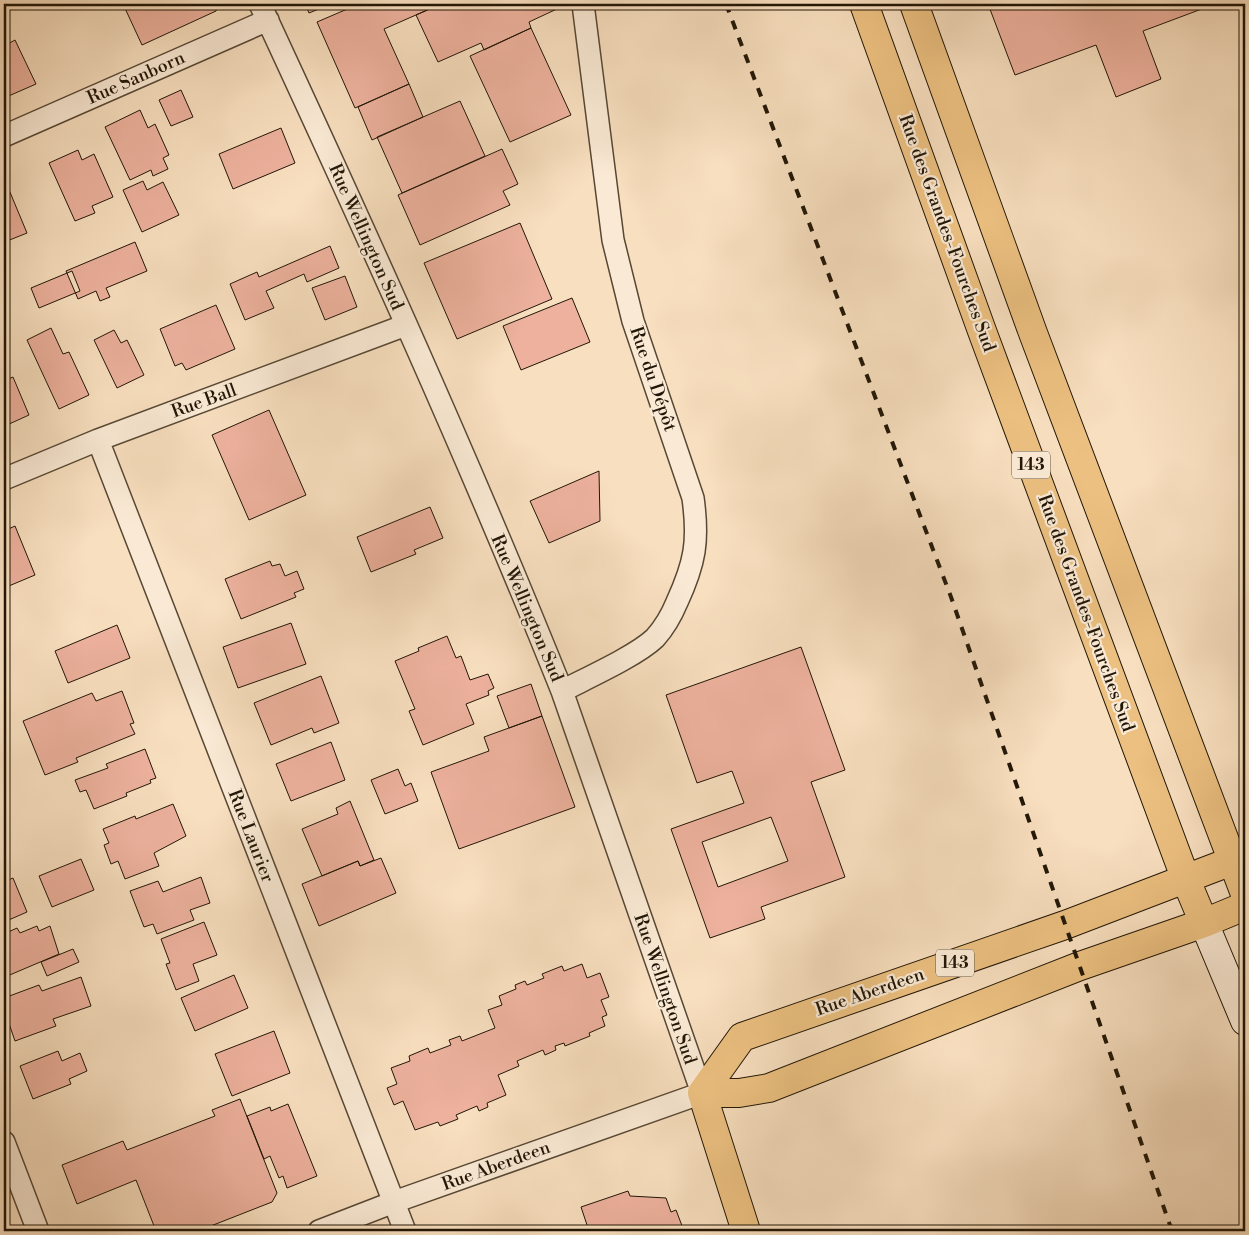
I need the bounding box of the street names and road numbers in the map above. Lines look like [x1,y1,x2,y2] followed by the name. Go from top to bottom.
[83,46,189,110] street label: Rue Sanborn
[893,111,1001,356] street label: Rue des Grandes-Fourches Sud
[323,160,409,315] street label: Rue Wellington Sud
[624,323,682,435] street label: Rue du Dépôt
[168,378,240,423] street label: Rue Ball
[1012,452,1050,478] road number: 143
[1032,491,1140,736] street label: Rue des Grandes-Fourches Sud
[486,531,569,686] street label: Rue Wellington Sud
[223,786,279,886] street label: Rue Laurier
[628,911,702,1068] street label: Rue Wellington Sud
[936,950,974,976] road number: 143
[813,963,928,1021] street label: Rue Aberdeen
[439,1136,554,1196] street label: Rue Aberdeen

